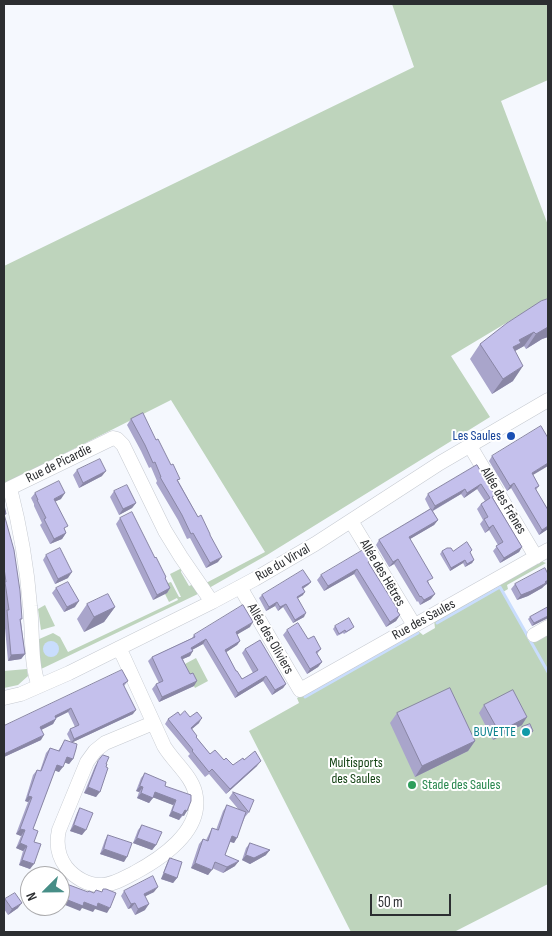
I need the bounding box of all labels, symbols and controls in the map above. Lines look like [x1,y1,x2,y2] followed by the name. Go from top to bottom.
[453,428,501,444] place label: Les Saules
[505,430,517,442] marker: Les Saules
[23,441,95,487] street label: Rue de Picardie
[477,465,529,537] street label: Allée des Frênes
[355,537,409,609] street label: Allée des Hêtres
[253,541,313,585] street label: Rue du Virval
[390,596,458,644] street label: Rue des Saules
[243,601,297,677] street label: Allée des Oliviers
[474,724,516,740] place label: BUVETTE
[520,726,532,738] marker: BUVETTE
[329,755,383,788] park label: Multisports des Saules
[422,777,500,793] place label: Stade des Saules
[406,779,418,791] marker: Stade des Saules
[20,866,70,916] north arrow
[372,884,453,916] scale bar
[22,890,41,903] text: N
[378,893,403,912] text: 50 m

